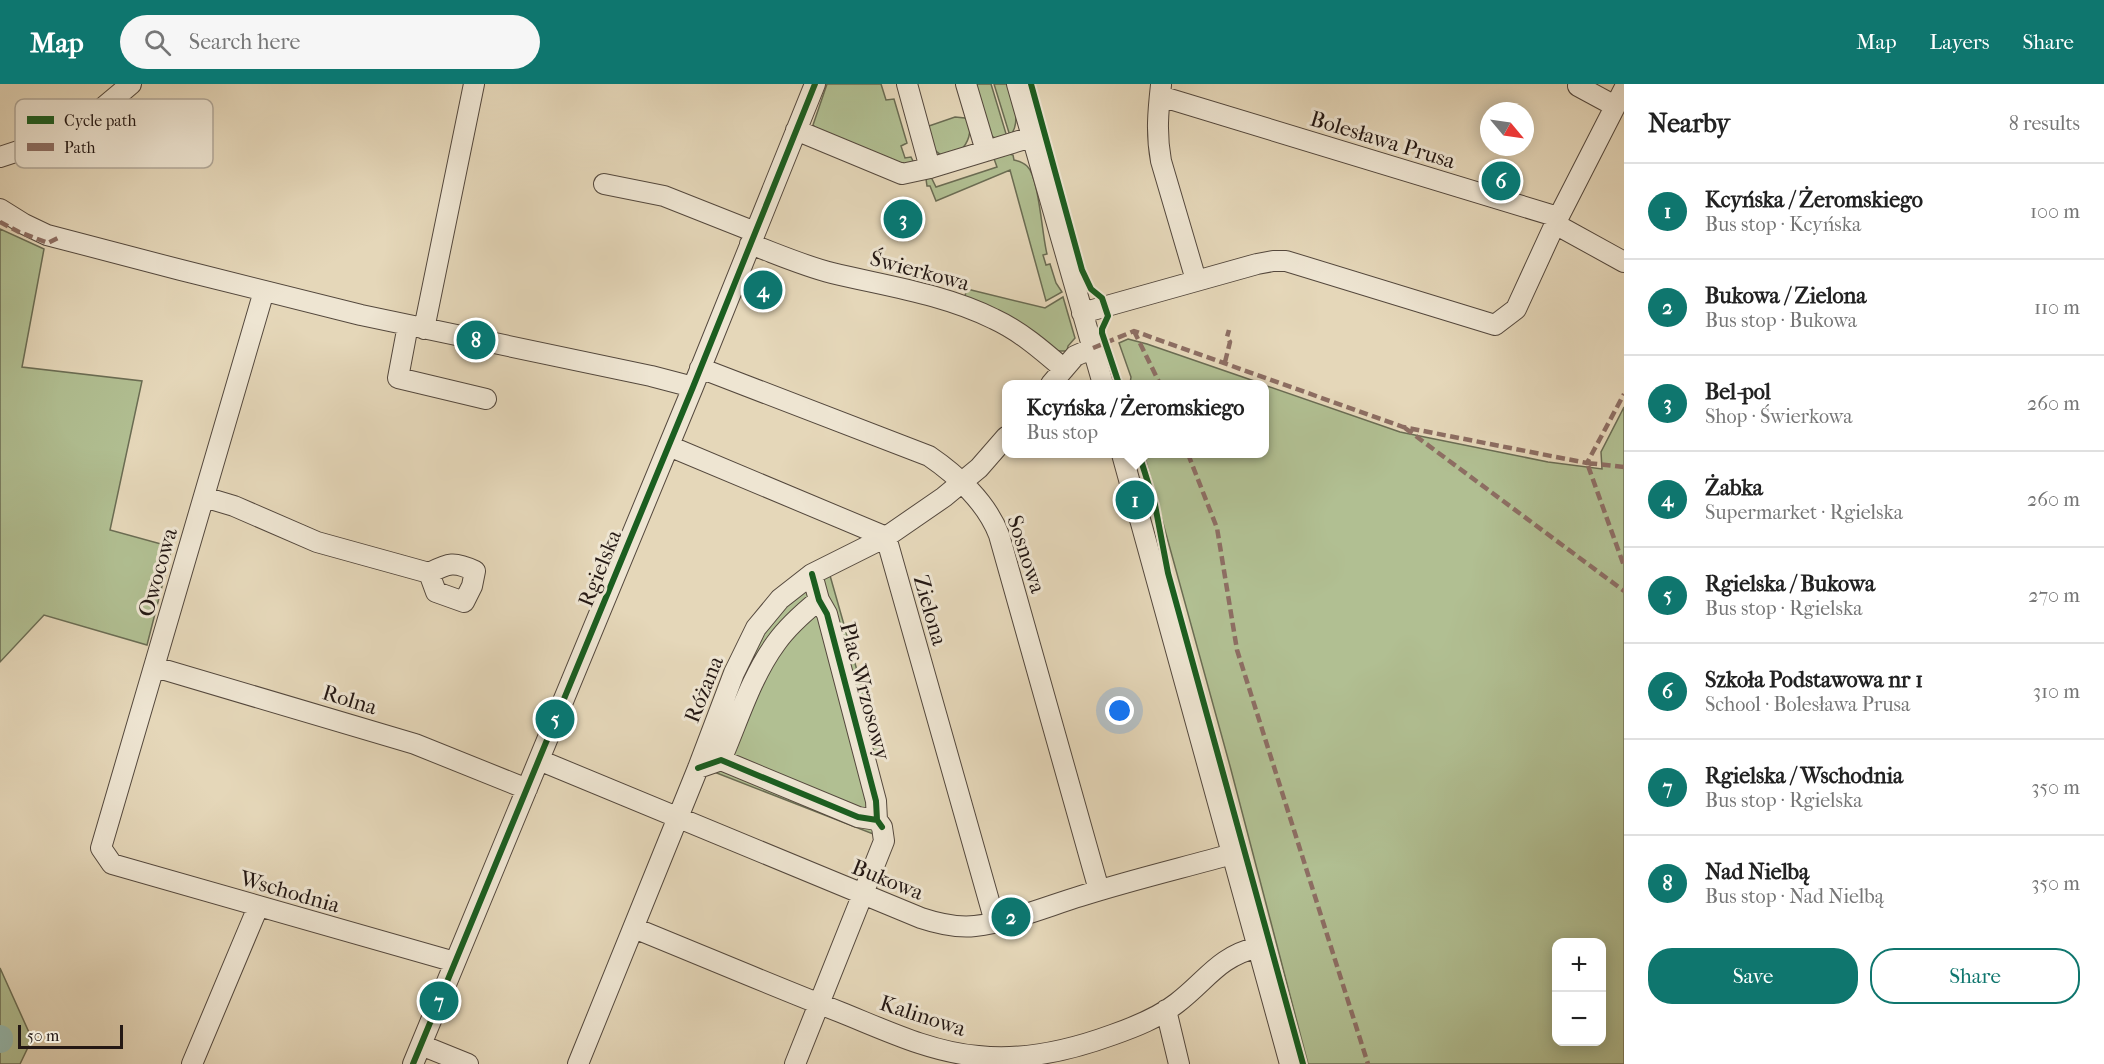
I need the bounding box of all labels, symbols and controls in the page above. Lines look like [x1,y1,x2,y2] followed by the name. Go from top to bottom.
[120,15,540,69] search box
[30,26,84,59] text: Map
[141,26,174,59] icon: search
[189,29,300,55] text: Search here
[1856,30,1897,54] text: Map
[1930,30,1989,54] text: Layers
[2022,30,2074,54] text: Share
[15,99,213,168] legend
[1480,102,1534,156] north arrow
[1307,106,1459,175] street label: Bolesława Prusa
[1648,108,1730,139] text: Nearby
[64,111,136,130] text: Cycle path
[2009,112,2080,135] text: 8 results
[64,138,96,157] text: Path
[1482,158,1520,204] pin: 6
[1705,187,1923,213] text: Kcyńska / Żeromskiego
[884,196,922,242] pin: 3
[1664,200,1671,223] text: 1
[2030,200,2080,223] text: 100 m
[1705,213,1861,236] text: Bus stop · Kcyńska
[867,244,973,297] street label: Świerkowa
[744,268,783,312] pin: 4
[1705,283,1866,309] text: Bukowa / Zielona
[1662,296,1673,319] text: 2
[2034,296,2080,319] text: 110 m
[1705,309,1857,332] text: Bus stop · Bukowa
[456,318,496,362] pin: 8
[1705,379,1771,405] text: Bel-pol
[1002,380,1269,458] popup
[1663,392,1672,415] text: 3
[2027,392,2080,415] text: 260 m
[1027,395,1244,421] text: Kcyńska / Żeromskiego
[1705,405,1853,428] text: Shop · Świerkowa
[1027,421,1098,444] text: Bus stop
[1705,475,1763,501] text: Żabka
[1116,478,1154,522] pin: 1
[1662,488,1673,511] text: 4
[2027,488,2080,511] text: 260 m
[1705,501,1903,524] text: Supermarket · Rgielska
[1001,512,1051,597] street label: Sosnowa
[133,524,183,620] street label: Owocowa
[573,525,627,611] street label: Rgielska
[1705,571,1875,597] text: Rgielska / Bukowa
[908,572,953,649] street label: Zielona
[1663,584,1672,607] text: 5
[2028,584,2080,607] text: 270 m
[1705,597,1862,620] text: Bus stop · Rgielska
[834,620,896,764] street label: Plac Wrzosowy
[679,651,729,727] street label: Różana
[1705,667,1923,693] text: Szkoła Podstawowa nr 1
[319,679,381,721] street label: Rolna
[1662,680,1673,703] text: 6
[2033,680,2080,703] text: 310 m
[1705,693,1910,716] text: School · Bolesława Prusa
[536,696,574,742] pin: 5
[1105,696,1134,725] your location
[1705,763,1903,789] text: Rgielska / Wschodnia
[1663,776,1672,799] text: 7
[2031,776,2080,799] text: 350 m
[1705,789,1862,812] text: Bus stop · Rgielska
[848,854,928,906] street label: Bukowa
[1705,859,1809,885] text: Nad Nielbą
[236,865,343,919] street label: Wschodnia
[1662,872,1673,895] text: 8
[2031,872,2080,895] text: 350 m
[1705,885,1884,908] text: Bus stop · Nad Nielbą
[992,894,1030,940] pin: 2
[1552,938,1606,1046] map controls
[1552,938,1606,992] button: +
[1648,948,1858,1004] button: Save
[1870,948,2080,1004] button: Share
[420,978,458,1024] pin: 7
[877,990,970,1042] street label: Kalinowa
[1552,992,1606,1046] button: −
[18,1022,123,1050] scale bar
[27,1026,59,1045] text: 50 m

